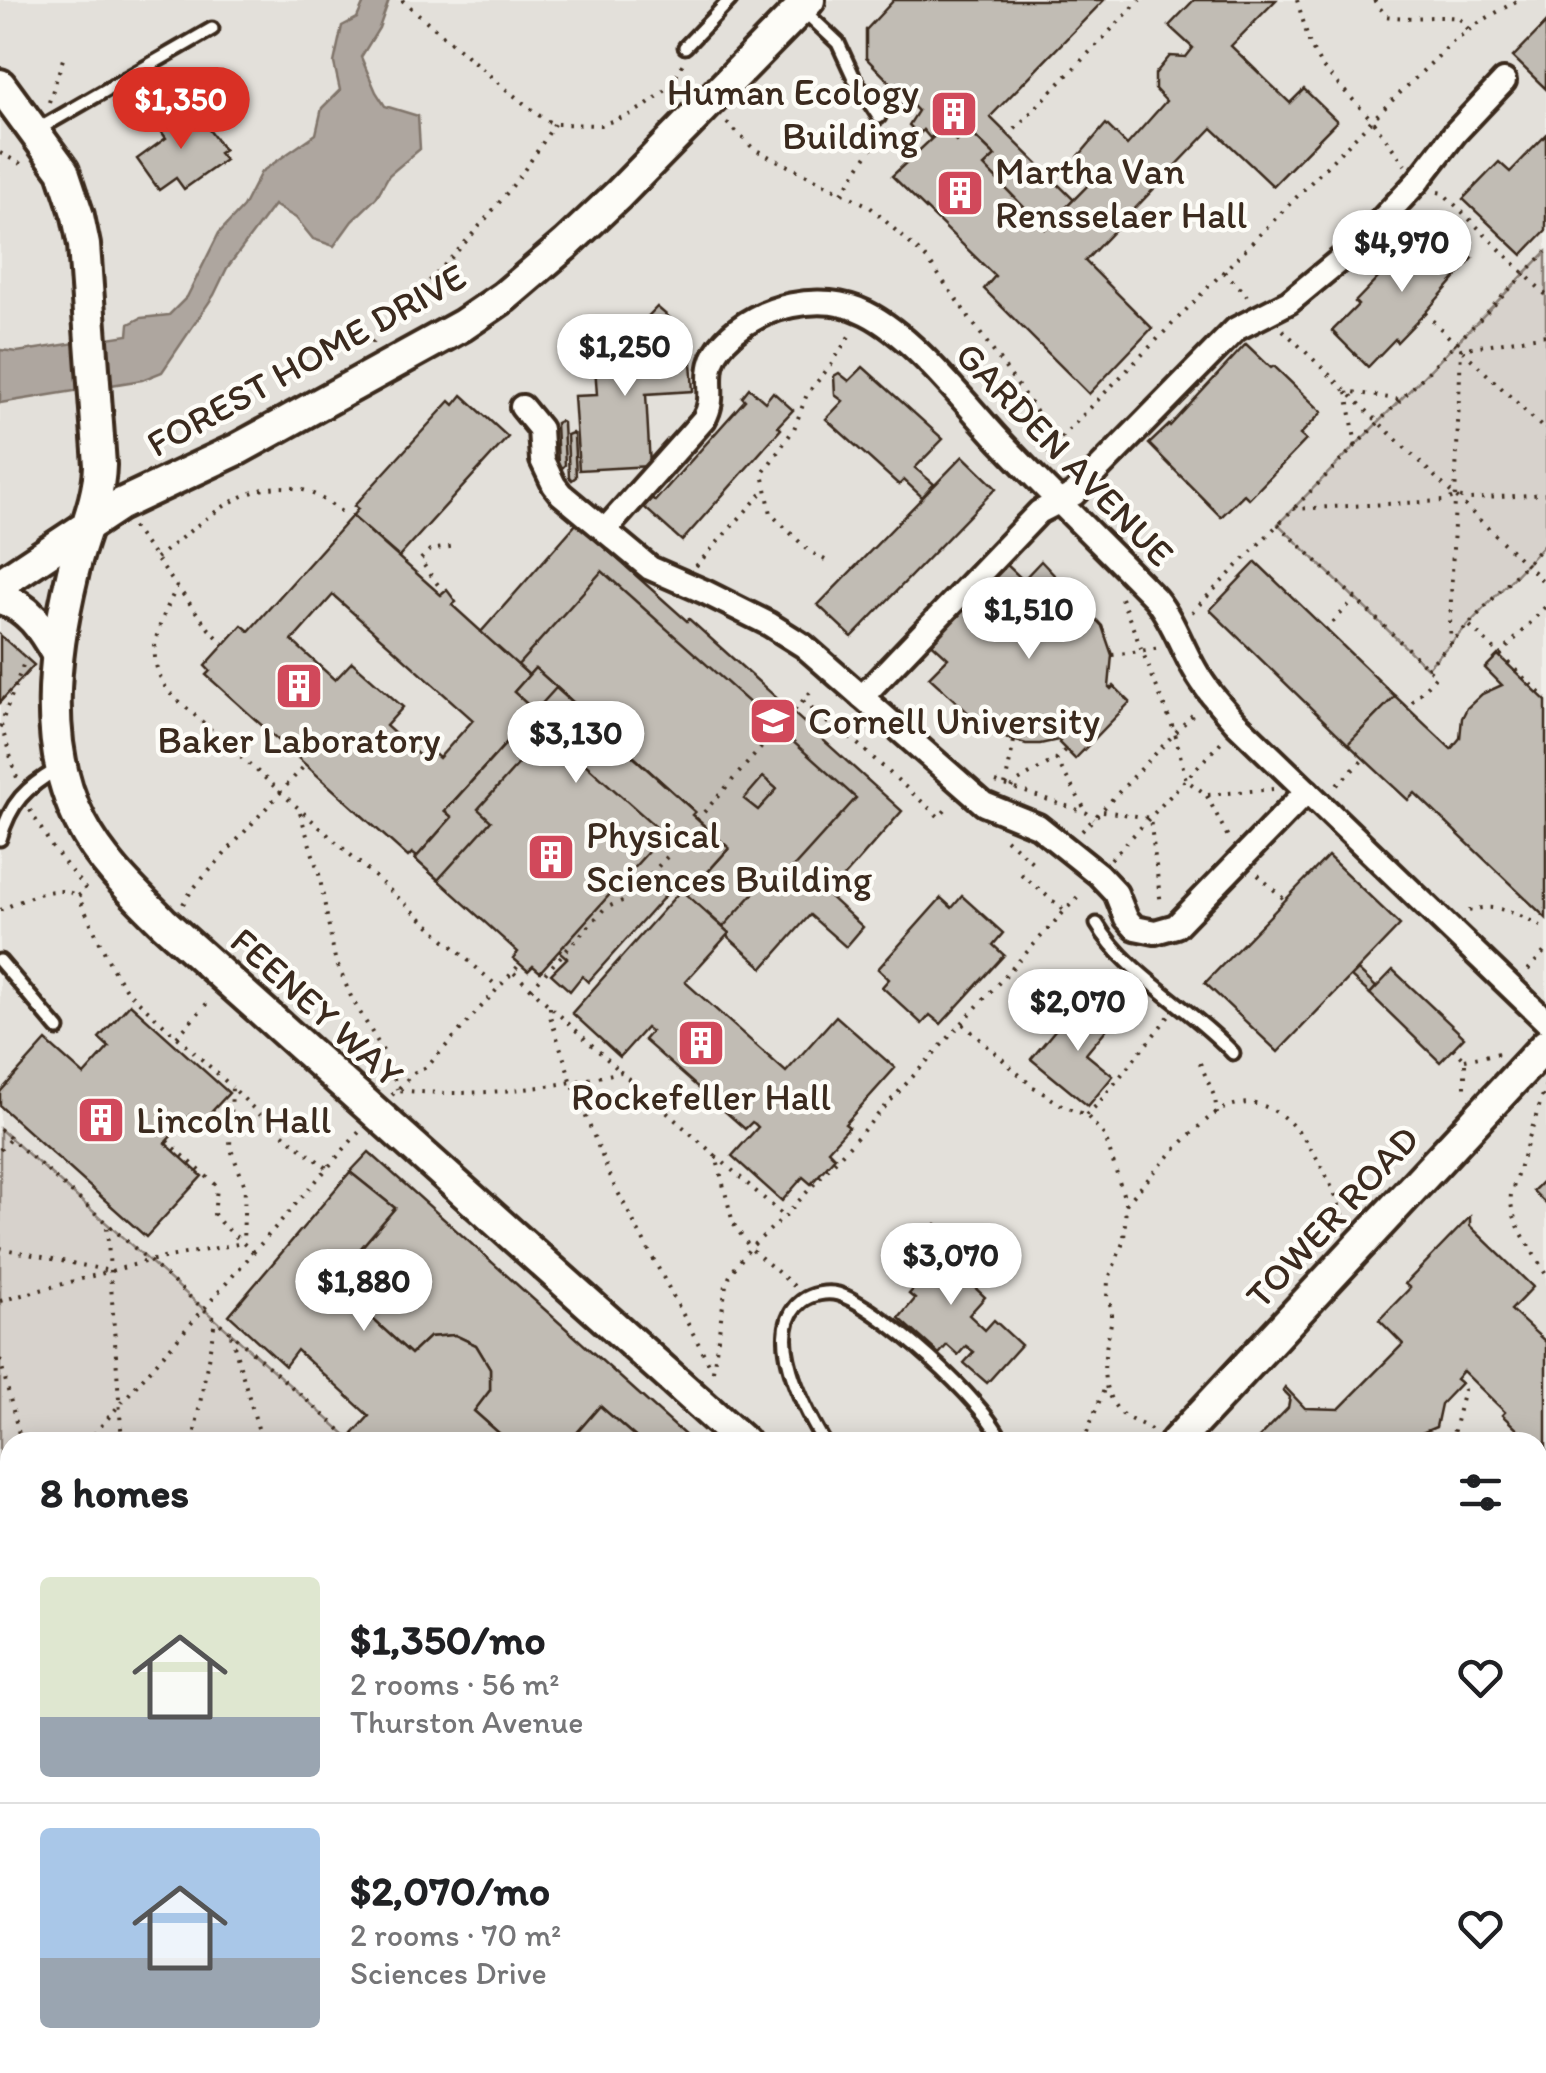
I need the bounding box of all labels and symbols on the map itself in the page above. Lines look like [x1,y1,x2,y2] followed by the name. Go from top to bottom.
[100,67,262,152] pin: $1,350
[667,69,919,159] place label: Human Ecology Building
[928,88,980,140] building icon: Human Ecology Building
[995,148,1248,238] place label: Martha Van Rensselaer Hall
[934,167,986,219] building icon: Martha Van Rensselaer Hall
[1321,210,1483,295] pin: $4,970
[138,253,474,467] street label: FOREST HOME DRIVE
[544,314,706,399] pin: $1,250
[946,332,1184,576] street label: GARDEN AVENUE
[948,577,1110,662] pin: $1,510
[273,660,325,712] building icon: Baker Laboratory
[747,695,799,747] school or university icon: Cornell University
[808,698,1100,744] place label: Cornell University
[495,701,657,786] pin: $3,130
[157,717,441,763] place label: Baker Laboratory
[586,812,873,902] place label: Physical Sciences Building
[525,831,577,883] building icon: Physical Sciences Building
[221,917,413,1097] street label: FEENEY WAY
[997,969,1159,1054] pin: $2,070
[675,1017,727,1069] building icon: Rockefeller Hall
[571,1074,831,1120] place label: Rockefeller Hall
[75,1094,127,1146] building icon: Lincoln Hall
[136,1097,332,1143] place label: Lincoln Hall
[1236,1116,1428,1318] street label: TOWER ROAD
[870,1223,1032,1308] pin: $3,070
[283,1249,445,1334] pin: $1,880

